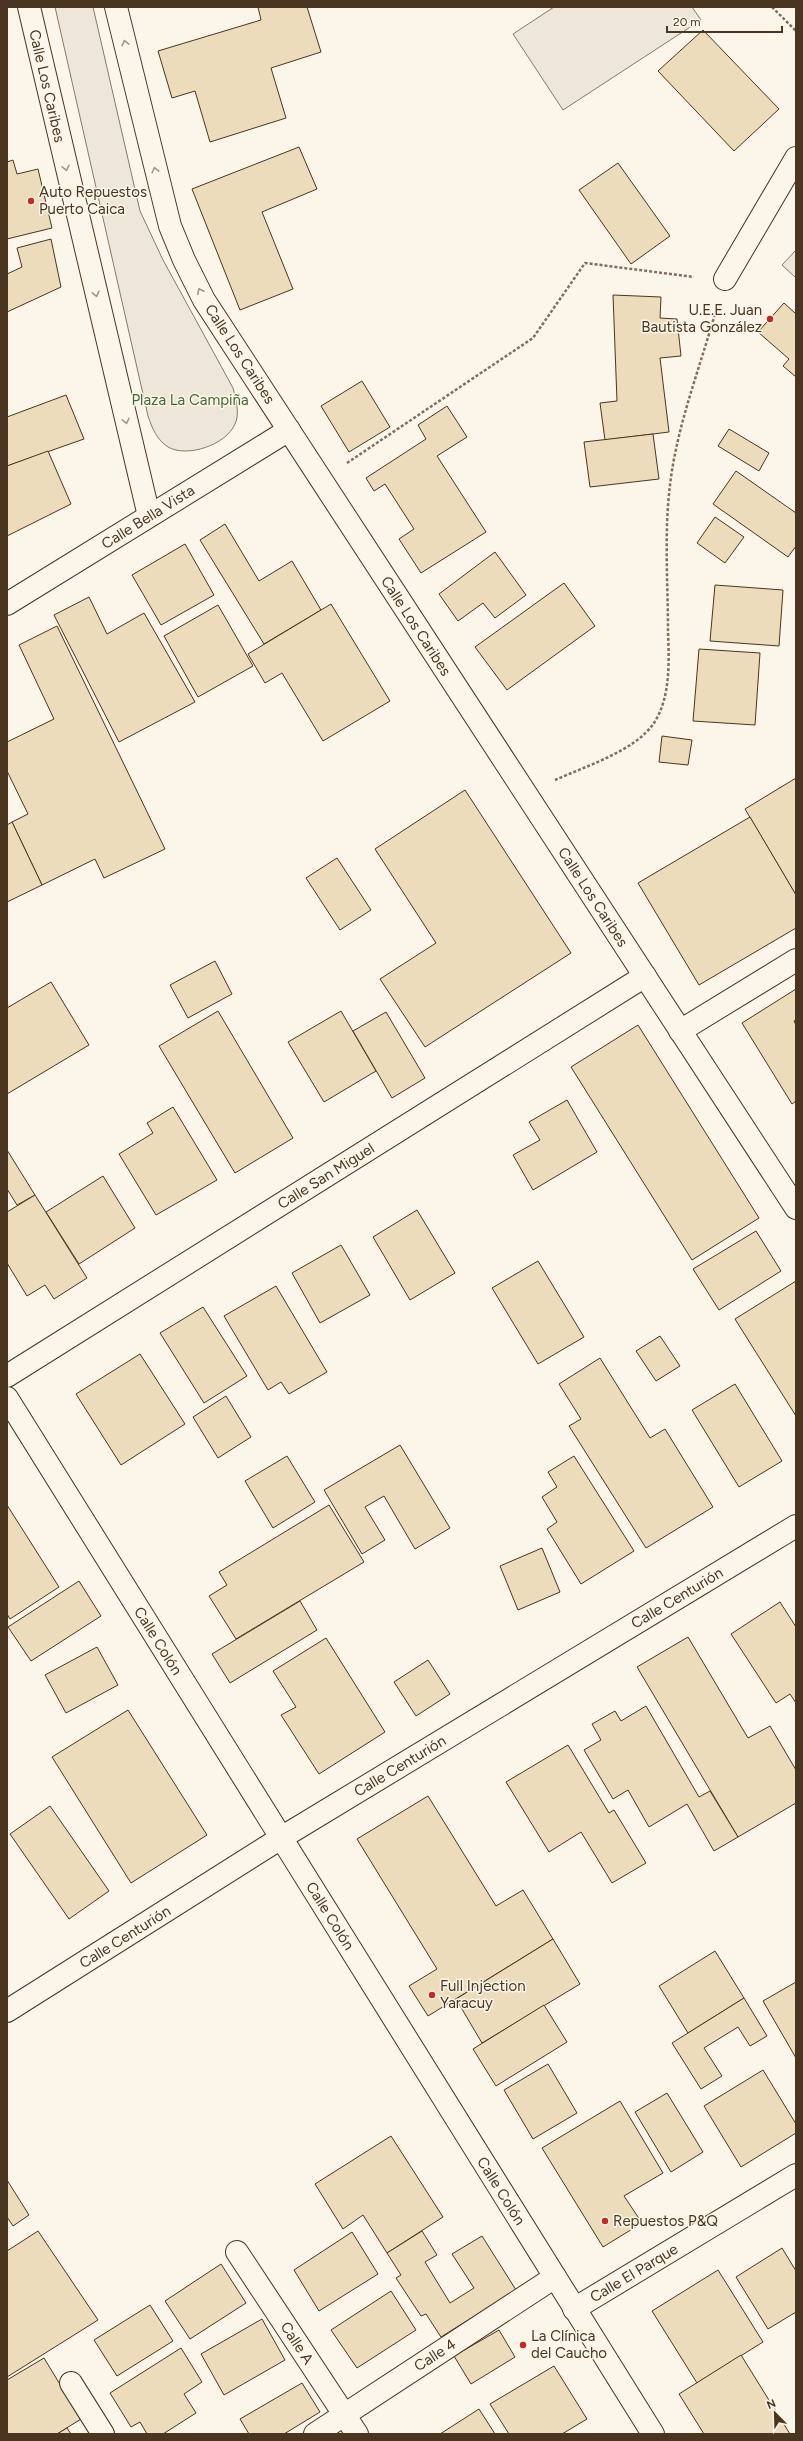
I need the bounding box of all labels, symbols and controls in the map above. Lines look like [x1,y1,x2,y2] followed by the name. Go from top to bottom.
[667,8,782,34] scale bar
[673,15,701,29] text: 20 m
[25,28,69,144] street label: Calle Los Caribes
[121,40,129,46] one-way arrow
[62,164,70,171] one-way arrow
[152,166,160,173] one-way arrow
[39,183,147,218] place label: Auto Repuestos Puerto Caica
[26,196,36,206] marker: Auto Repuestos Puerto Caica
[197,288,205,295] one-way arrow
[92,291,100,297] one-way arrow
[201,301,279,407] street label: Calle Los Caribes
[641,301,762,336] place label: U.E.E. Juan Bautista González
[765,314,775,324] marker: U.E.E. Juan Bautista González
[131,391,249,409] park label: Plaza La Campiña
[122,417,130,424] one-way arrow
[98,481,198,553] street label: Calle Bella Vista
[377,573,455,679] street label: Calle Los Caribes
[554,844,632,950] street label: Calle Los Caribes
[274,1139,378,1213] street label: Calle San Miguel
[628,1564,726,1632] street label: Calle Centurión
[130,1604,186,1678] street label: Calle Colón
[351,1732,449,1800] street label: Calle Centurión
[302,1879,358,1953] street label: Calle Colón
[76,1902,174,1972] street label: Calle Centurión
[440,1977,526,2012] place label: Full Injection Yaracuy
[427,1990,437,2000] marker: Full Injection Yaracuy
[473,2154,529,2228] street label: Calle Colón
[613,2212,718,2230] place label: Repuestos P&Q
[600,2216,610,2226] marker: Repuestos P&Q
[587,2240,681,2306] street label: Calle El Parque
[277,2318,317,2368] street label: Calle A
[531,2327,607,2362] place label: La Clínica del Caucho
[411,2335,459,2375] street label: Calle 4
[518,2340,528,2350] marker: La Clínica del Caucho
[755,2393,795,2433] north arrow
[765,2397,778,2412] text: N

